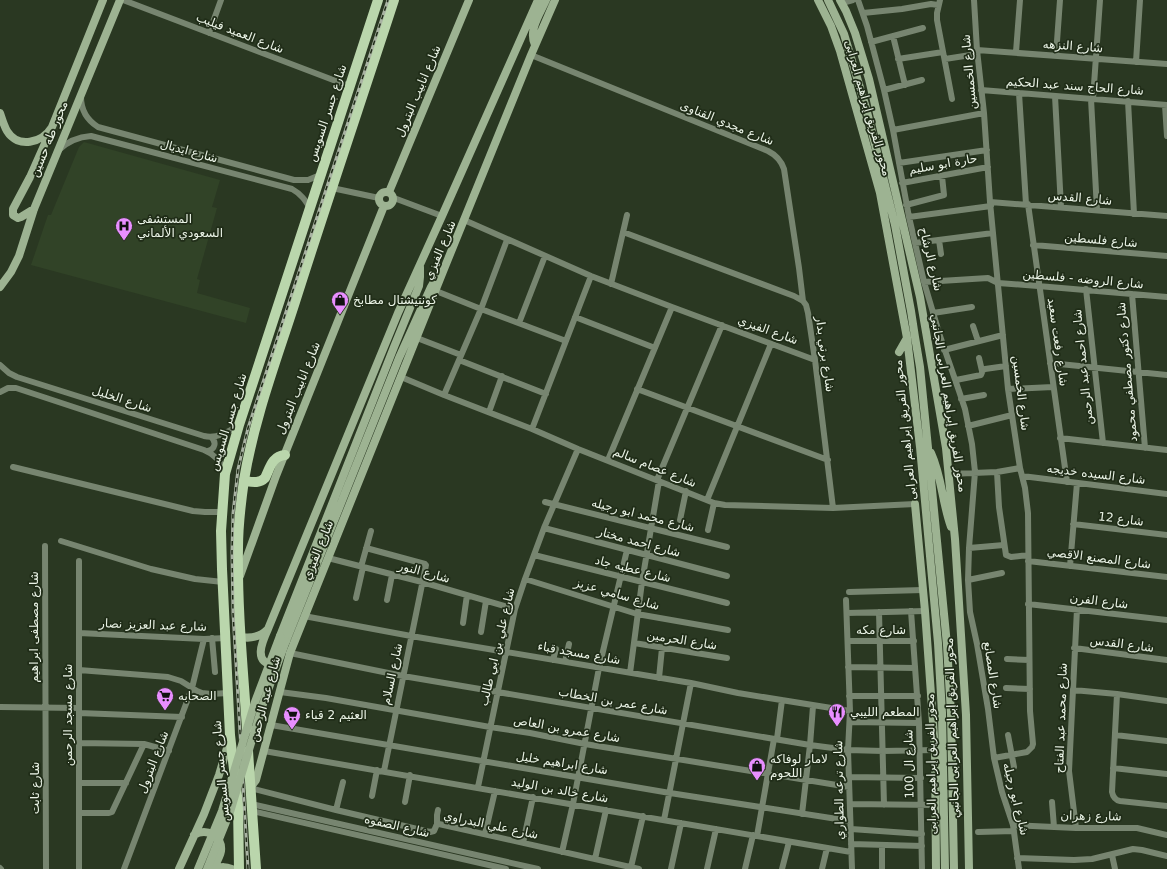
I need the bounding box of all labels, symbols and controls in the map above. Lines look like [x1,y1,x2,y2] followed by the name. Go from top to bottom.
[194,10,286,57] street label: شارع العميد فيليب
[959,34,980,110] street label: شارع الخمسين
[1042,37,1104,56] street label: شارع النزهه
[841,38,894,178] street label: محور الفريق إبراهيم العرابى
[392,43,445,140] street label: شارع انابيب البترول
[305,63,350,164] street label: شارع جسر السويس
[1006,74,1144,99] street label: شارع الحاج سند عبد الحكيم
[678,98,776,149] street label: شارع مجدي القناوى
[27,99,72,179] street label: محور طه حسين
[158,137,219,166] street label: شارع ايديال
[908,151,979,178] street label: حارة ابو سليم
[1047,188,1113,209] street label: شارع القدس
[137,212,223,241] place label: المستشفى السعودي الألماني
[114,216,134,241] hospital icon: المستشفى السعودي الألماني
[421,218,460,282] street label: شارع الفيزي
[915,225,946,293] street label: شارع الرشاح
[1064,230,1138,251] street label: شارع فلسطين
[1022,267,1144,292] street label: شارع الروضه - فلسطين
[330,290,350,315] shop icon: كونتيشتال مطابخ
[353,293,437,308] place label: كونتيشتال مطابخ
[1044,297,1071,387] street label: شارع رفعت سعيد
[1114,301,1141,442] street label: شارع دكتور مصطفي محمود
[1070,308,1097,426] street label: شارع احمد عبد الرحمن
[736,313,800,348] street label: شارع الفيزي
[927,313,970,493] street label: محور الفريق إبراهيم العرابى الجانبي
[812,314,837,393] street label: شارع برتي بدار
[273,340,324,437] street label: شارع انابيب البترول
[1008,355,1033,432] street label: شارع الخمسين
[891,359,920,501] street label: محور الفريق إبراهيم العرابى
[206,371,250,473] street label: شارع جسر السويس
[90,383,154,416] street label: شارع الخليل
[611,444,699,491] street label: شارع عصام سالم
[1046,461,1146,488] street label: شارع السيده خديجه
[590,495,696,536] street label: شارع محمد ابو رجيله
[1097,509,1145,530] street label: شارع 12
[300,518,337,582] street label: شارع الفيزي
[595,524,682,561] street label: شارع احمد مختار
[1046,545,1152,572] street label: شارع المصنع الاقصي
[593,553,672,586] street label: شارع عطيه جاد
[395,558,451,587] street label: شارع النور
[27,571,42,683] street label: شارع مصطفى ابراهيم
[571,575,661,614] street label: شارع سامي عزيز
[477,587,518,708] street label: شارع علي بن ابي طالب
[1069,590,1129,613] street label: شارع الفرن
[98,616,207,635] street label: شارع عبد العزيز نصار
[856,623,906,638] street label: شارع مكه
[646,628,718,653] street label: شارع الحرمين
[1089,633,1155,656] street label: شارع القدس
[942,638,963,818] street label: محور الفريق إبراهيم العرابى الجانبي
[536,639,622,668] street label: شارع مسجد قباء
[980,640,1005,710] street label: شارع المصانع
[379,642,406,706] street label: شارع السلام
[247,654,284,744] street label: شارع عبد الرحمن
[1052,662,1071,774] street label: شارع محمد عبد الفتاح
[61,664,76,766] street label: شارع مسجد الرحمن
[557,684,669,719] street label: شارع عمر بن الخطاب
[155,686,175,711] supermarket icon: الصحابه
[178,689,217,703] place label: الصحابه
[923,693,940,835] street label: محور الفريق إبراهيم العرابى
[827,702,847,727] restaurant icon: المطعم الليبي
[282,705,302,730] supermarket icon: العثيم 2 قباء
[850,705,920,719] place label: المطعم الليبي
[305,708,367,722] place label: العثيم 2 قباء
[512,713,621,746] street label: شارع عمرو بن العاص
[210,720,233,822] street label: شارع جسر السويس
[135,729,172,796] street label: شارع البترول
[901,729,918,799] street label: شارع ال 100
[831,740,848,840] street label: شارع ترعه الطواري
[515,749,609,778] street label: شارع ابراهيم خليل
[770,752,828,781] place label: لامار لوفاكه اللحوم
[747,756,767,781] shop icon: لامار لوفاكه اللحوم
[999,761,1032,837] street label: شارع ابو رجيله
[28,762,43,814] street label: شارع ثابت
[510,775,610,806] street label: شارع خالد بن الوليد
[442,808,540,843] street label: شارع علي البدراوي
[1060,808,1122,825] street label: شارع زهران
[363,812,431,841] street label: شارع الصفوه

